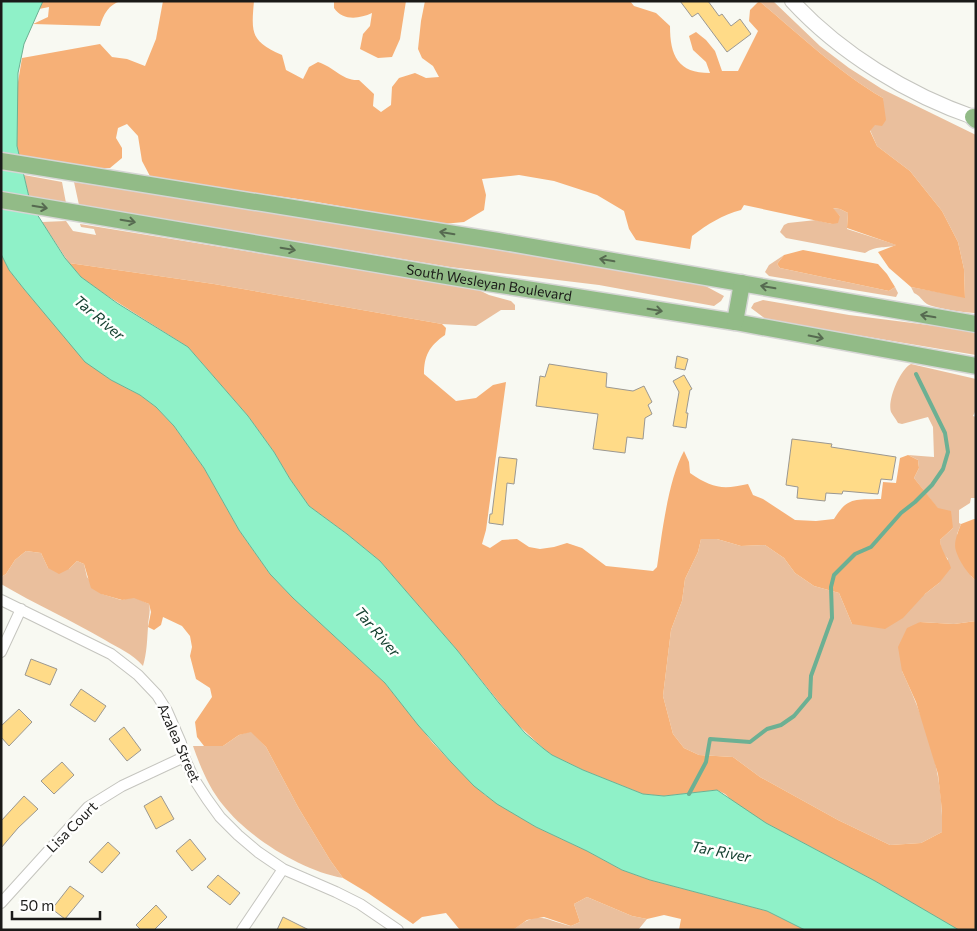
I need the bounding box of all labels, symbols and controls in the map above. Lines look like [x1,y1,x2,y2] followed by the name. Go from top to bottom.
[32,202,48,212] one-way arrow
[119,217,135,227] one-way arrow
[440,228,456,238] one-way arrow
[280,244,296,254] one-way arrow
[600,255,616,265] one-way arrow
[405,260,573,304] street label: South Wesleyan Boulevard
[760,282,776,292] one-way arrow
[71,291,129,344] water label: Tar River
[647,305,663,315] one-way arrow
[920,310,936,320] one-way arrow
[807,333,823,342] one-way arrow
[351,603,405,661] water label: Tar River
[155,701,205,785] street label: Azalea Street
[43,797,101,856] street label: Lisa Court
[690,836,754,866] water label: Tar River
[12,888,100,920] scale bar
[20,896,54,914] text: 50 m

